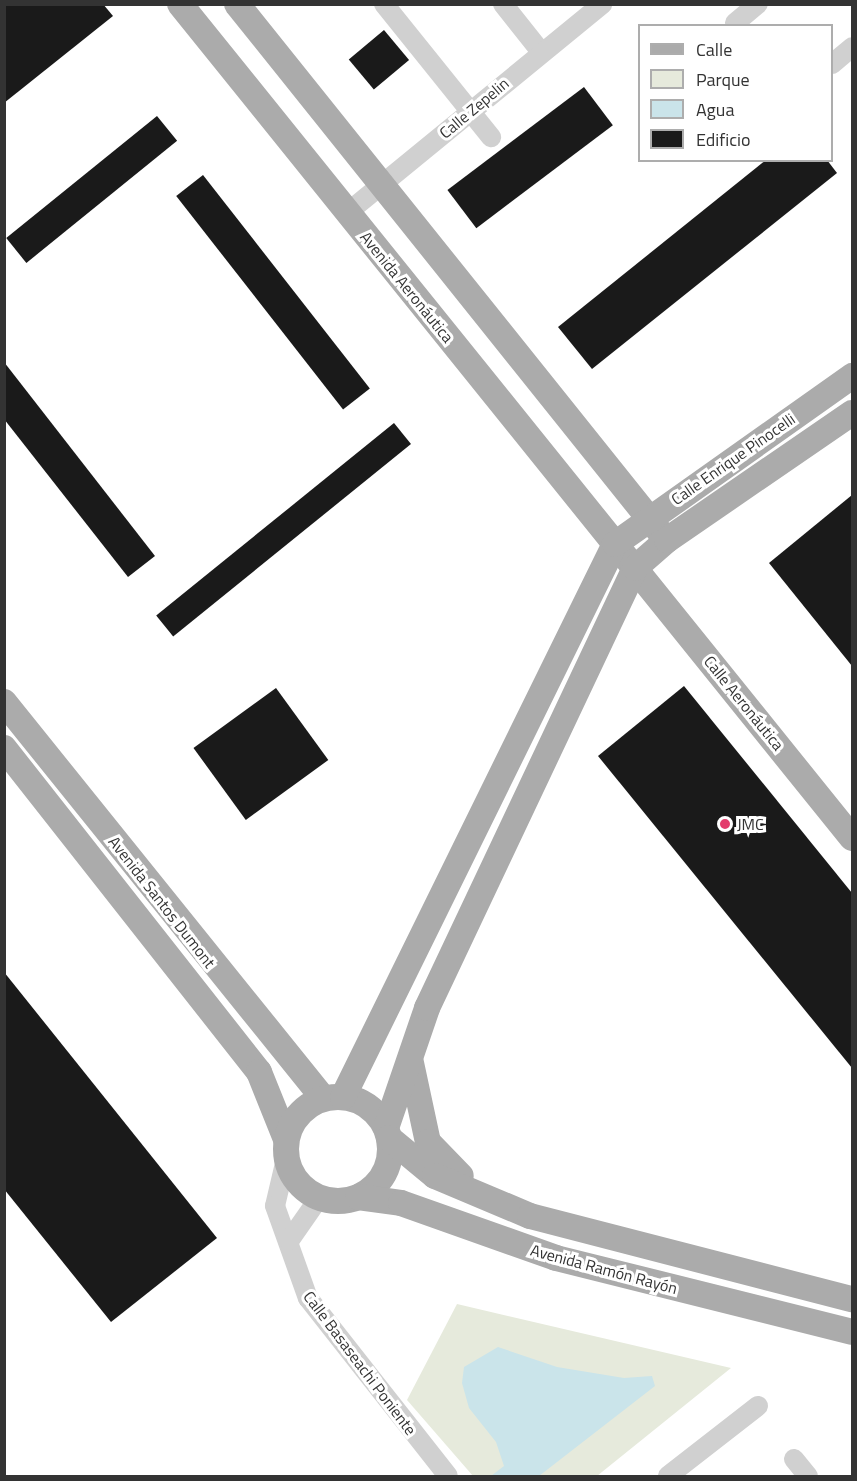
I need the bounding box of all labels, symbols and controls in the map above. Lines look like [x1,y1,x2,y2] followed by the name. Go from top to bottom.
[638,24,833,162] legend
[696,36,732,63] text: Calle
[696,66,750,93] text: Parque
[435,73,513,143] street label: Calle Zepelin
[696,96,734,123] text: Agua
[696,126,750,153] text: Edificio
[356,228,458,346] street label: Avenida Aeronáutica
[667,409,799,509] street label: Calle Enrique Pinocelli
[700,652,788,754] street label: Calle Aeronáutica
[737,814,764,834] place label: JMC
[718,817,732,831] marker: JMC
[105,832,219,972] street label: Avenida Santos Dumont
[528,1240,680,1298] street label: Avenida Ramón Rayón
[300,1287,420,1439] street label: Calle Basaseachi Poniente

